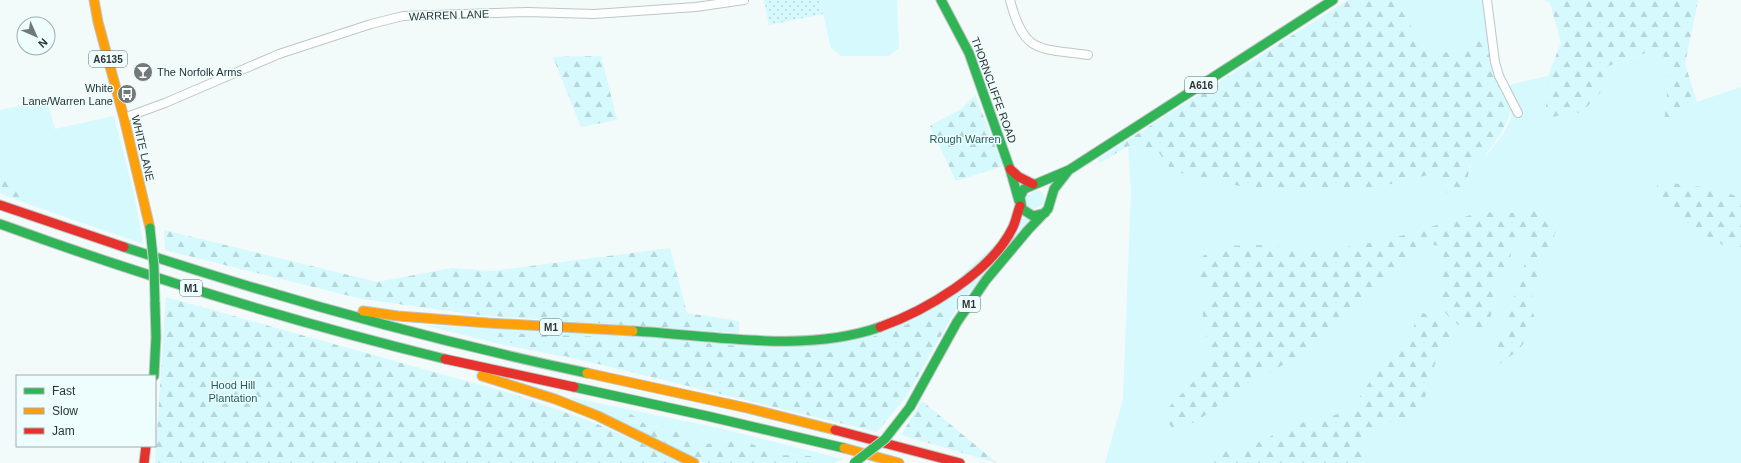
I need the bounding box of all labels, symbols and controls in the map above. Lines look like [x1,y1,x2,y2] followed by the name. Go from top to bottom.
[409,8,489,22] street label: WARREN LANE
[16,16,56,56] north arrow
[969,35,1019,145] street label: THORNCLIFFE ROAD
[36,36,50,50] text: N
[89,51,127,67] road number: A6135
[132,61,154,83] bar icon: The Norfolk Arms
[157,66,242,78] place label: The Norfolk Arms
[1185,77,1217,93] road number: A616
[22,82,113,107] place label: White Lane/Warren Lane
[116,83,138,105] bus stop icon: White Lane/Warren Lane
[130,114,156,182] street label: WHITE LANE
[929,133,1001,145] park label: Rough Warren
[180,280,202,296] road number: M1
[958,296,980,312] road number: M1
[540,319,562,335] road number: M1
[16,375,156,447] legend
[209,379,257,404] park label: Hood Hill Plantation
[52,384,76,398] text: Fast
[52,404,78,418] text: Slow
[52,424,75,438] text: Jam

